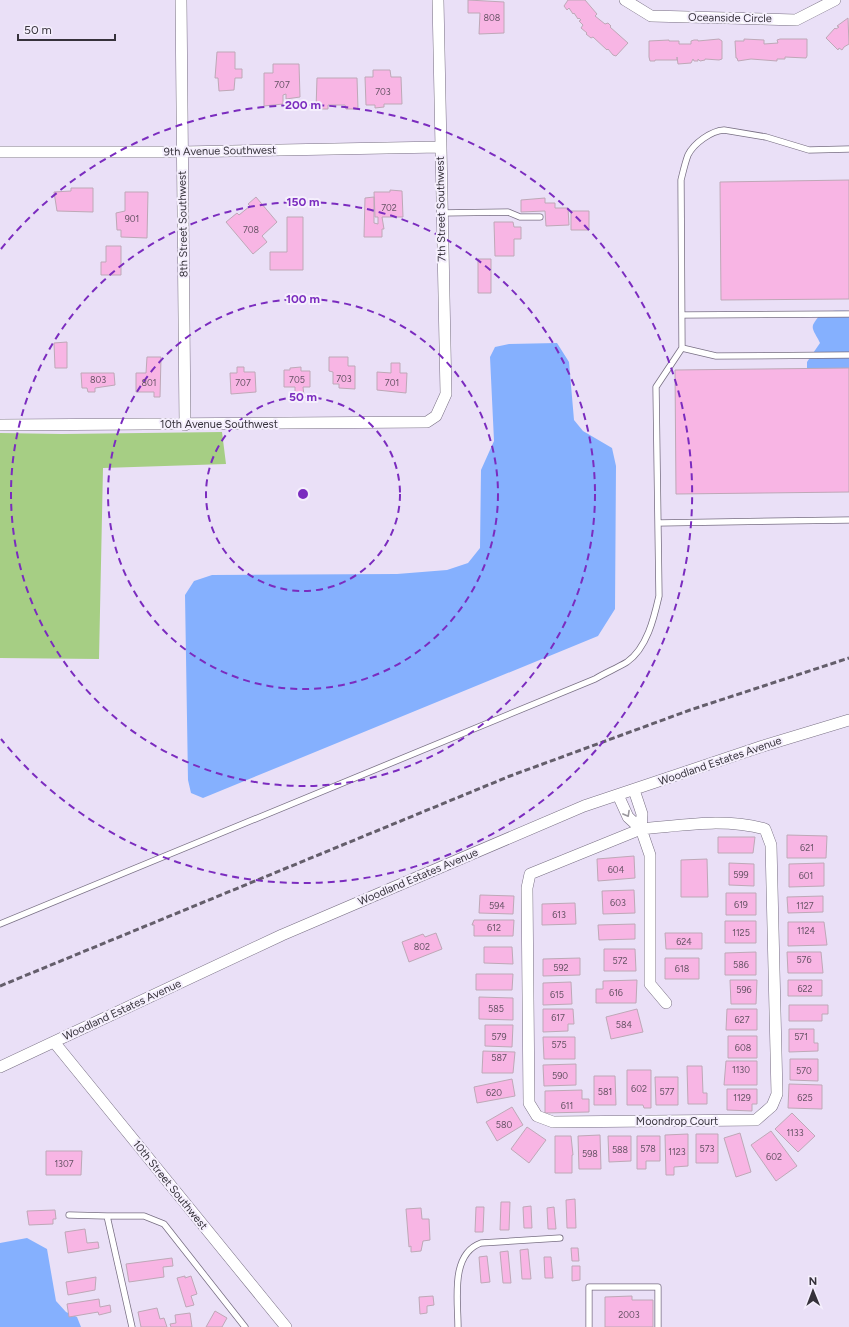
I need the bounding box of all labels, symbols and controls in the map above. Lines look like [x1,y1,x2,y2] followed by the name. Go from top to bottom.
[688,11,772,25] street label: Oceanside Circle
[484,12,501,23] house number: 808
[18,16,115,42] scale bar
[24,23,52,37] text: 50 m
[274,79,290,90] house number: 707
[375,86,391,97] house number: 703
[285,98,321,112] text: 200 m
[164,144,276,158] street label: 9th Avenue Southwest
[434,156,448,262] street label: 7th Street Southwest
[176,171,190,277] street label: 8th Street Southwest
[286,195,320,209] text: 150 m
[381,202,397,213] house number: 702
[125,213,139,224] house number: 901
[243,224,260,235] house number: 708
[286,292,320,306] text: 100 m
[336,373,352,384] house number: 703
[90,374,106,385] house number: 803
[289,374,305,385] house number: 705
[141,377,157,388] house number: 801
[235,377,251,388] house number: 707
[385,377,399,388] house number: 701
[289,390,317,404] text: 50 m
[160,418,278,431] street label: 10th Avenue Southwest
[296,487,310,501] centre of rings
[657,734,783,788] street label: Woodland Estates Avenue
[623,810,630,817] one-way arrow
[800,842,814,853] house number: 621
[356,846,480,908] street label: Woodland Estates Avenue
[608,864,625,875] house number: 604
[733,869,749,880] house number: 599
[799,870,813,881] house number: 601
[610,897,626,908] house number: 603
[734,899,748,910] house number: 619
[489,900,505,911] house number: 594
[796,900,814,911] house number: 1127
[552,909,566,920] house number: 613
[487,922,501,933] house number: 612
[797,925,815,936] house number: 1124
[732,927,750,938] house number: 1125
[676,936,692,947] house number: 624
[414,941,430,952] house number: 802
[796,954,812,965] house number: 576
[612,955,628,966] house number: 572
[733,959,749,970] house number: 586
[553,962,569,973] house number: 592
[675,963,690,974] house number: 618
[61,977,183,1043] street label: Woodland Estates Avenue
[797,983,813,994] house number: 622
[736,984,752,995] house number: 596
[609,987,623,998] house number: 616
[550,989,564,1000] house number: 615
[488,1003,504,1014] house number: 585
[551,1012,565,1023] house number: 617
[735,1014,750,1025] house number: 627
[616,1019,633,1030] house number: 584
[491,1031,507,1042] house number: 579
[794,1031,808,1042] house number: 571
[551,1039,567,1050] house number: 575
[735,1042,752,1053] house number: 608
[491,1052,507,1063] house number: 587
[732,1064,750,1075] house number: 1130
[796,1065,812,1076] house number: 570
[552,1070,568,1081] house number: 590
[631,1083,647,1094] house number: 602
[598,1086,612,1097] house number: 581
[660,1086,675,1097] house number: 577
[486,1087,502,1098] house number: 620
[733,1092,751,1103] house number: 1129
[797,1092,813,1103] house number: 625
[561,1100,573,1111] house number: 611
[636,1115,718,1128] street label: Moondrop Court
[496,1119,512,1130] house number: 580
[786,1127,804,1138] house number: 1133
[130,1138,210,1232] street label: 10th Street Southwest
[640,1143,656,1154] house number: 578
[700,1143,715,1154] house number: 573
[612,1144,629,1155] house number: 588
[668,1146,686,1157] house number: 1123
[582,1148,598,1159] house number: 598
[766,1151,782,1162] house number: 602
[54,1158,74,1169] house number: 1307
[793,1271,833,1311] north arrow
[808,1275,817,1288] text: N
[618,1309,640,1320] house number: 2003

